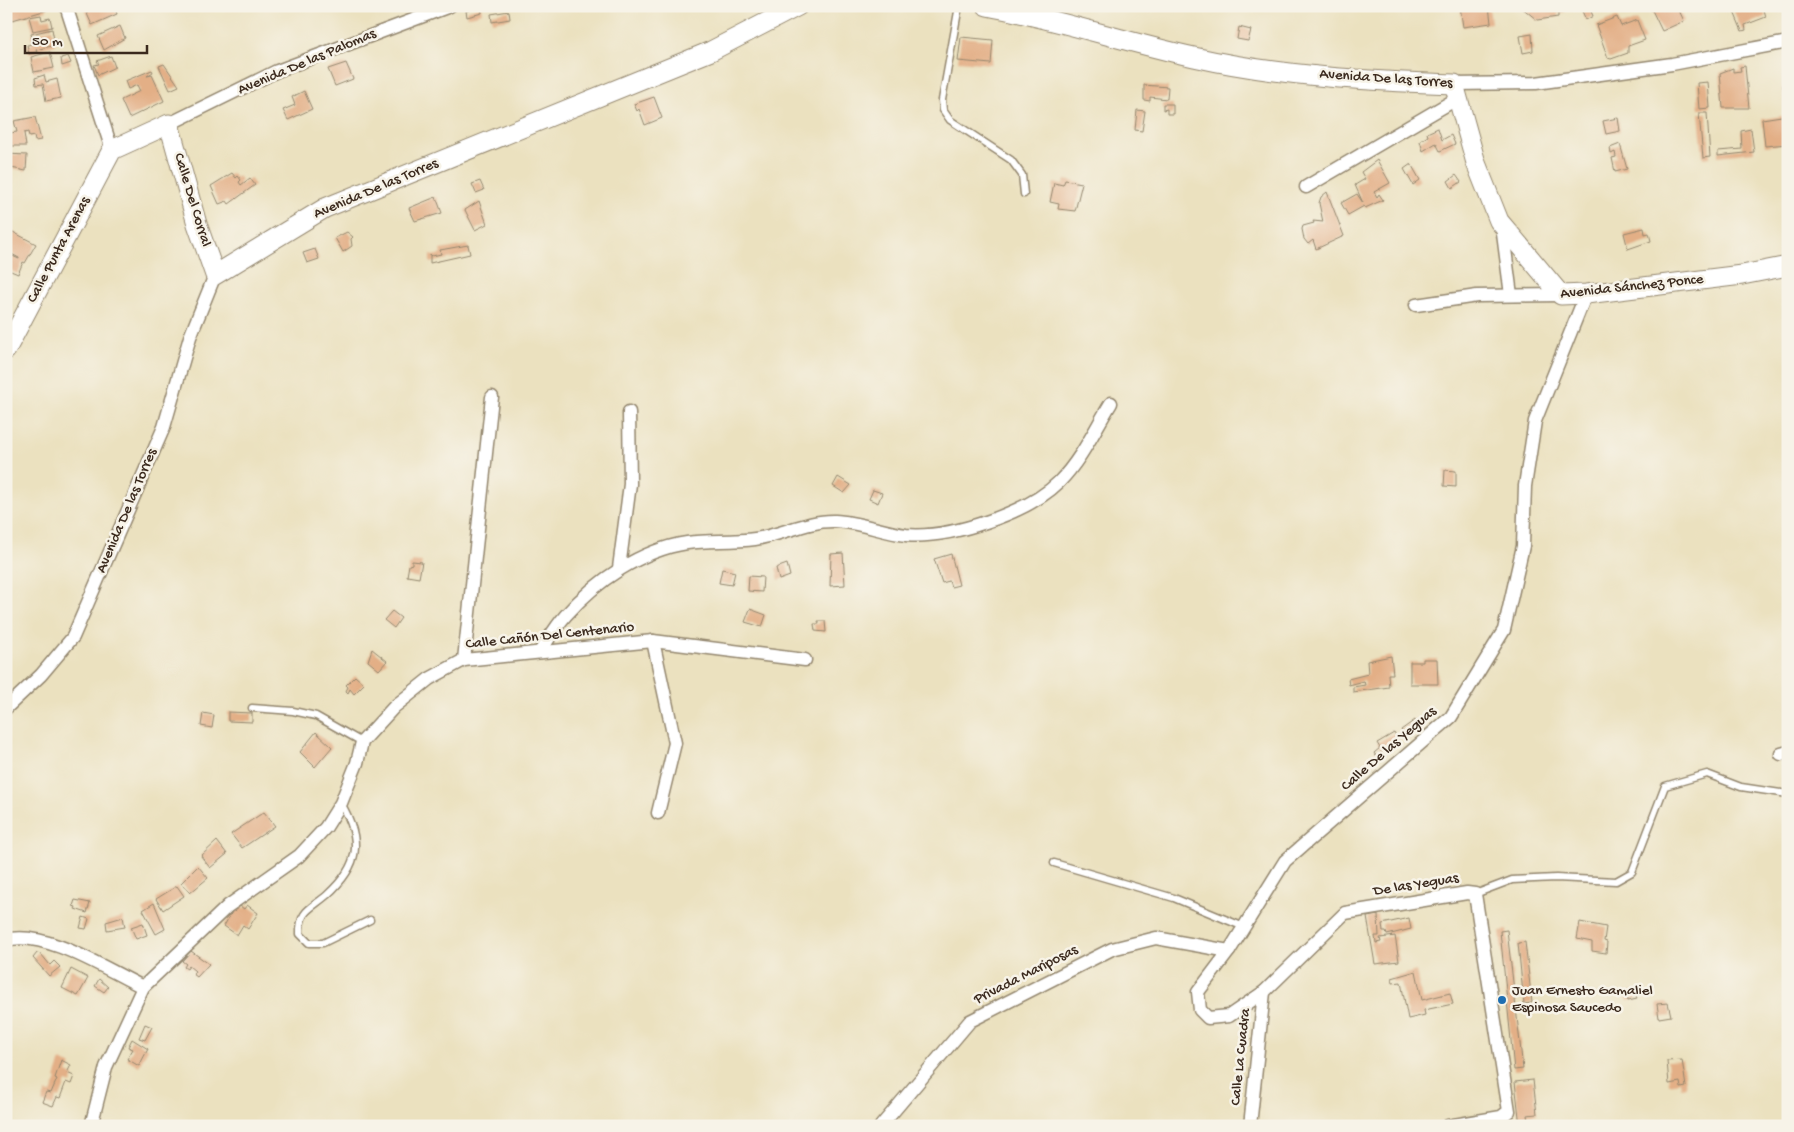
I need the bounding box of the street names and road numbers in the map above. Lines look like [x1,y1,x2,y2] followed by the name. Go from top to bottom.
[235,25,379,99] street label: Avenida De las Palomas
[1319,65,1454,93] street label: Avenida De las Torres
[169,151,215,249] street label: Calle Del Corral
[311,154,441,223] street label: Avenida De las Torres
[23,193,95,306] street label: Calle Punta Arenas
[1560,271,1705,303] street label: Avenida Sánchez Ponce
[93,446,162,576] street label: Avenida De las Torres
[465,618,635,654] street label: Calle Cañón Del Centenario
[1338,702,1441,795] street label: Calle De las Yeguas
[1371,869,1460,901] street label: De las Yeguas
[970,941,1081,1009] street label: Privada Mariposas
[1227,1007,1255,1107] street label: Calle La Cuadra

